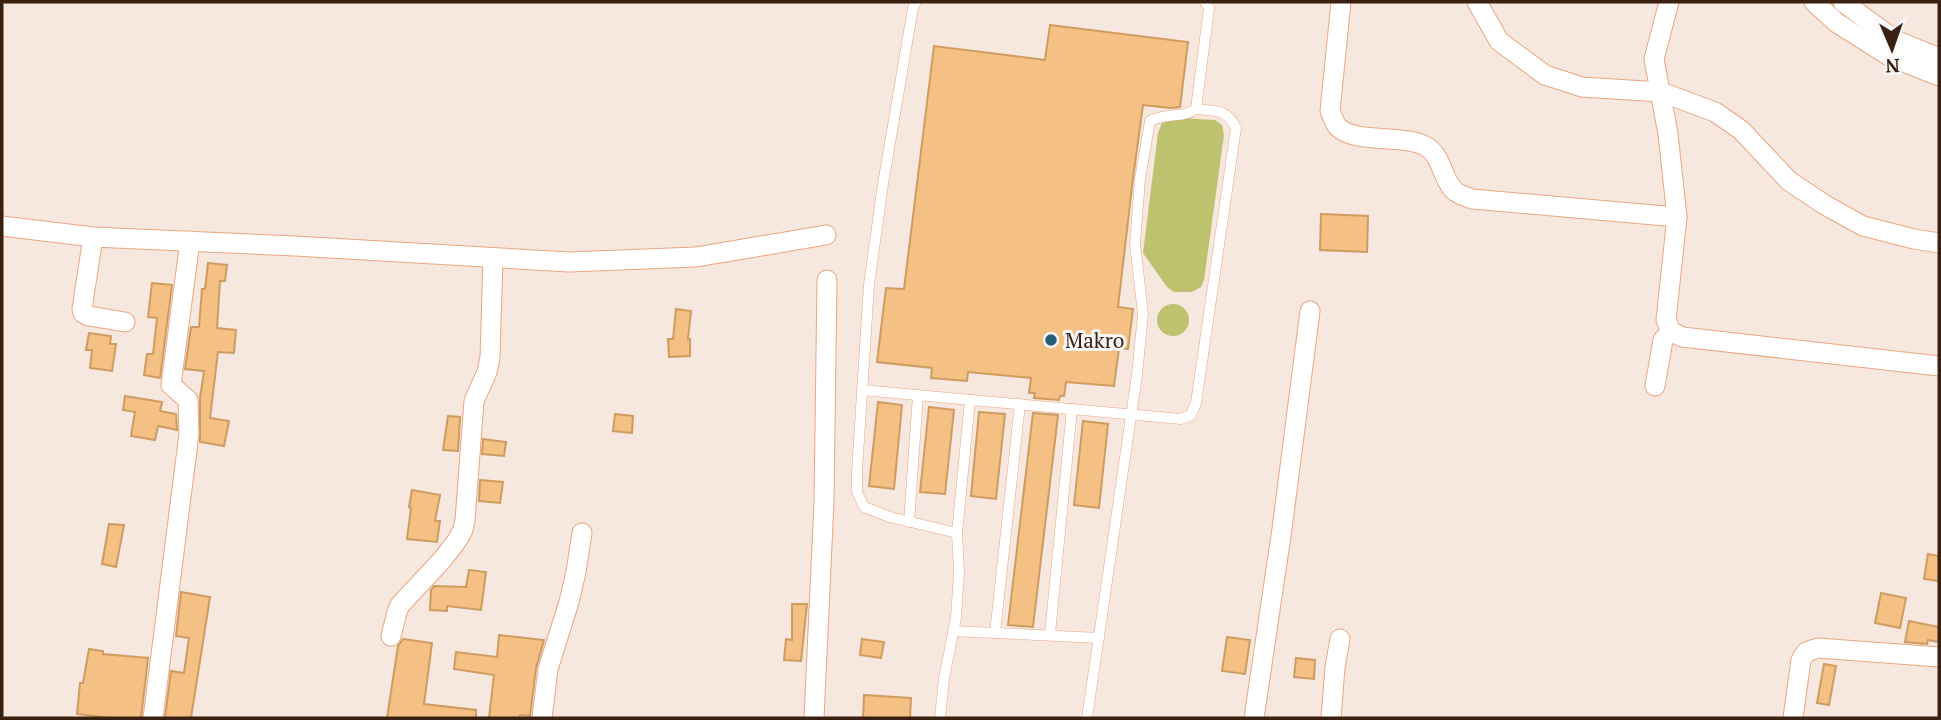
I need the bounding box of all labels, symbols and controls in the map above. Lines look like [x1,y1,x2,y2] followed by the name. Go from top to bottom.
[1857,14,1927,84] north arrow
[1884,54,1900,79] text: N
[1065,326,1124,354] place label: Makro
[1043,332,1059,348] marker: Makro

